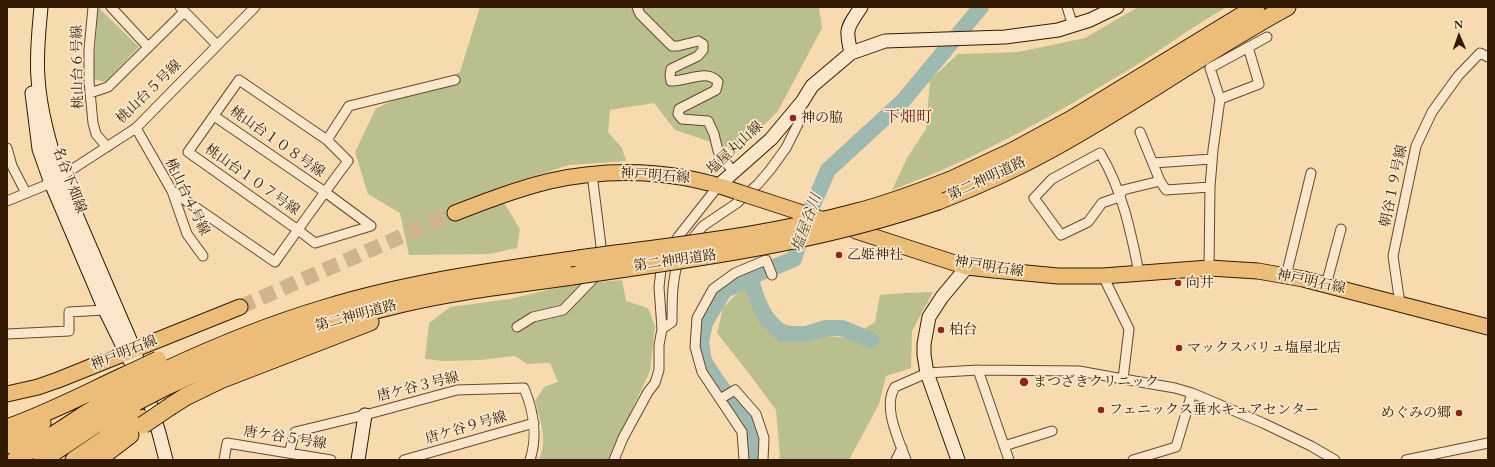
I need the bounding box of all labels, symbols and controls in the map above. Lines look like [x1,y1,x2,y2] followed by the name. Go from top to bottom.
[1439,16,1479,56] north arrow
[1454,17,1463,31] text: N
[69,25,87,109] street label: 桃山台６号線
[113,57,185,127] street label: 桃山台５号線
[226,103,328,181] street label: 桃山台１０８号線
[884,108,932,128] district label: 下畑町
[801,110,843,126] place label: 神の脇
[788,113,798,123] marker: 神の脇
[704,118,766,178] street label: 塩屋丸山線
[201,141,303,219] street label: 桃山台１０７号線
[1377,143,1411,229] street label: 朝谷１９号線
[49,144,89,216] street label: 名谷下畑線
[945,154,1029,204] street label: 第二神明道路
[161,156,213,238] street label: 桃山台４号線
[619,165,691,187] street label: 神戸明石線
[788,192,826,254] water label: 塩屋谷川
[632,247,718,275] street label: 第二神明道路
[847,247,903,263] place label: 乙姫神社
[834,250,844,260] marker: 乙姫神社
[953,253,1025,281] street label: 神戸明石線
[1275,267,1347,297] street label: 神戸明石線
[1186,275,1214,291] place label: 向井
[1173,278,1183,288] marker: 向井
[313,297,399,335] street label: 第二神明道路
[949,322,977,338] place label: 柏台
[936,325,946,335] marker: 柏台
[88,332,160,374] street label: 神戸明石線
[1187,340,1341,356] place label: マックスバリュ塩屋北店
[1174,343,1184,353] marker: マックスバリュ塩屋北店
[375,369,461,405] street label: 唐ケ谷３号線
[1033,374,1159,390] place label: まつざきクリニック
[1018,376,1030,388] marker: まつざきクリニック
[1109,402,1319,418] place label: フェニックス垂水キュアセンター
[1096,405,1106,415] marker: フェニックス垂水キュアセンター
[1381,405,1451,421] place label: めぐみの郷
[423,408,509,448] street label: 唐ケ谷９号線
[1454,408,1464,418] marker: めぐみの郷
[242,423,328,453] street label: 唐ケ谷５号線

